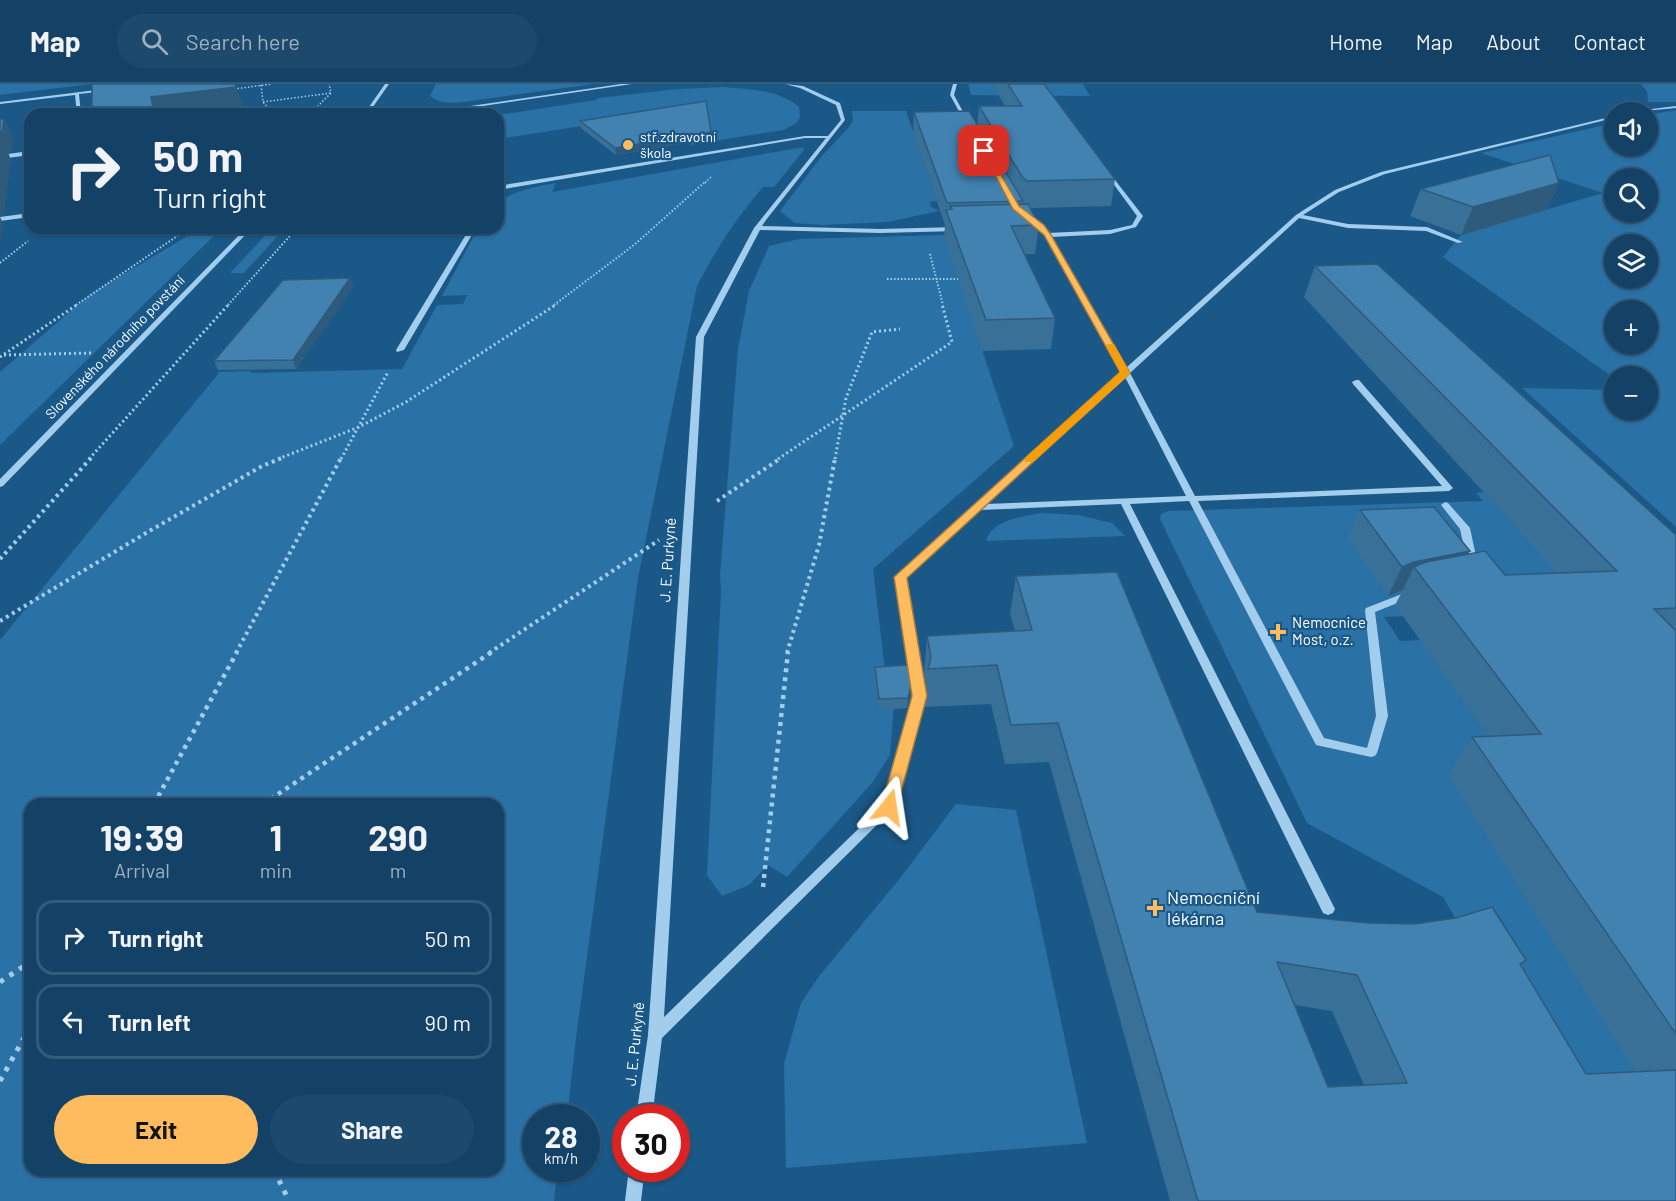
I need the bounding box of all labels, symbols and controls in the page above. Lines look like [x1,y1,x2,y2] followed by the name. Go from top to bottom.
[117,14,537,68] search box
[30,24,81,58] text: Map
[138,25,171,58] icon: search
[186,28,300,54] text: Search here
[1329,29,1383,54] text: Home
[1416,29,1453,54] text: Map
[1486,29,1541,54] text: About
[1574,29,1646,54] text: Contact
[1604,102,1658,420] map controls
[1604,102,1658,156] button: sound
[958,125,1009,176] pin
[640,128,716,161] place label: stř.zdravotní škola
[153,130,243,180] text: 50 m
[54,132,132,210] icon: right
[967,134,1000,167] icon: arrive
[621,138,635,152] marker: stř.zdravotní škola
[1604,168,1658,222] button: search
[153,181,267,213] text: Turn right
[1604,234,1658,288] button: layers
[41,271,188,422] street label: Slovenského národního povstání
[1604,300,1658,354] button: +
[1604,366,1658,420] button: −
[655,517,679,603] street label: J. E. Purkyně
[1292,613,1366,648] place label: Nemocnice Most, o.z.
[1269,623,1287,641] marker: Nemocnice Most, o.z.
[857,775,921,839] position arrow
[100,815,184,858] text: 19:39
[269,815,282,858] text: 1
[368,815,428,858] text: 290
[114,858,170,882] text: Arrival
[260,858,292,882] text: min
[390,858,406,882] text: m
[1167,886,1260,929] place label: Nemocniční lékárna
[1148,901,1162,915] marker: Nemocniční lékárna
[57,921,90,954] icon: right
[108,925,203,951] text: Turn right
[425,925,471,951] text: 50 m
[621,1001,647,1087] street label: J. E. Purkyně
[57,1005,90,1038] icon: left
[108,1009,191,1035] text: Turn left
[425,1009,471,1035] text: 90 m
[54,1095,258,1164] button: Exit
[270,1095,474,1164] button: Share
[612,1104,690,1182] speed limit sign: 30
[544,1118,578,1154] text: 28
[544,1149,578,1167] text: km/h

